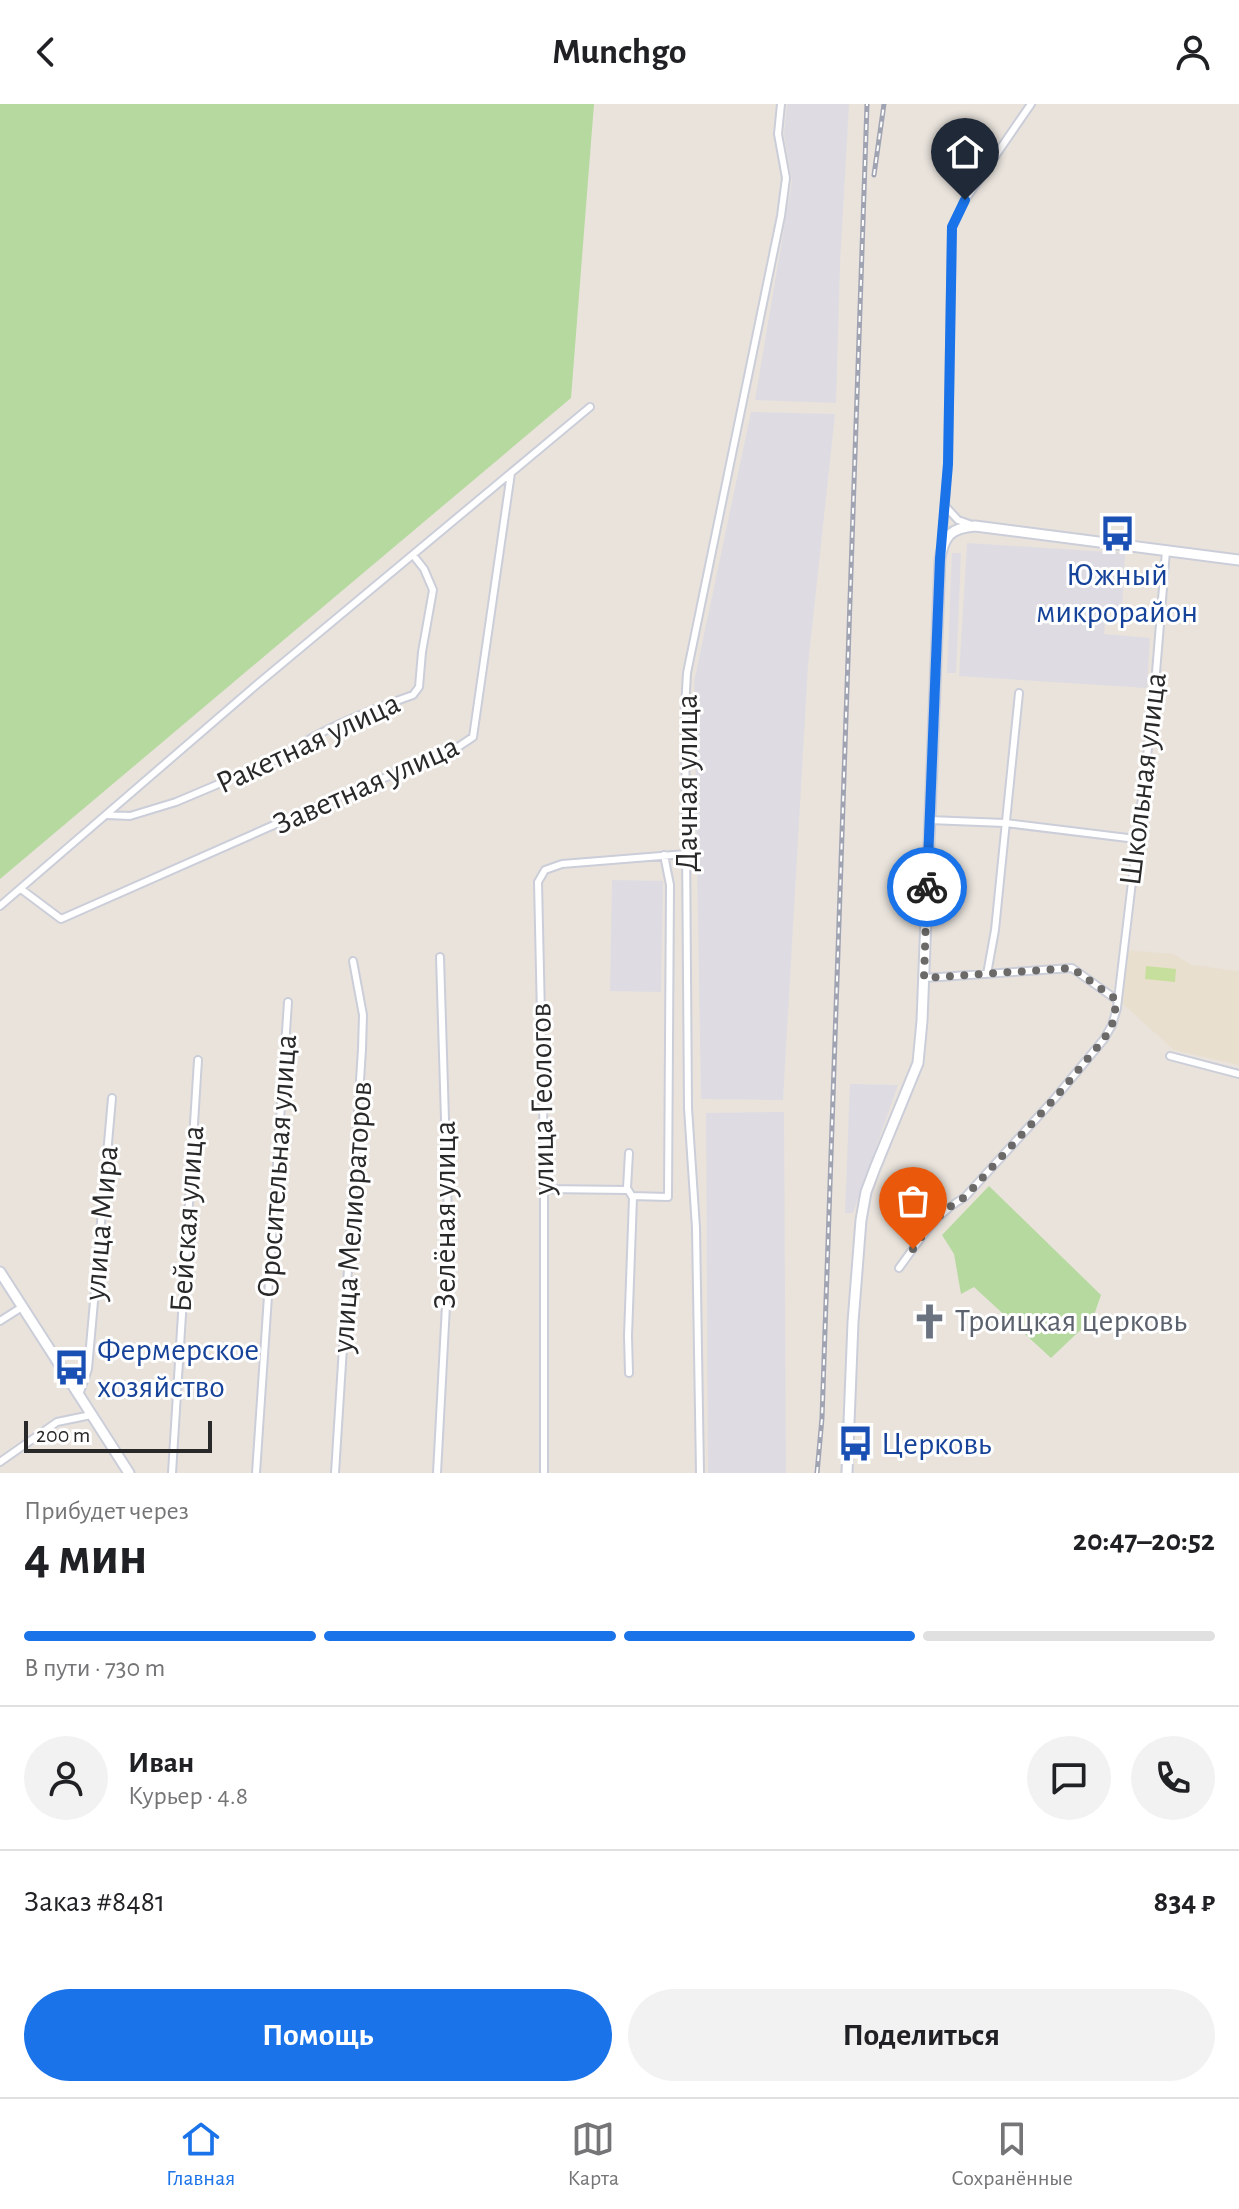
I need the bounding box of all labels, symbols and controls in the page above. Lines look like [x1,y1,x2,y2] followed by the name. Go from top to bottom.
[24,30,68,74] icon: back
[1171,30,1215,74] icon: person
[552,34,687,70] text: Munchgo
[931,118,999,200] pin
[943,130,987,174] icon: home
[1098,514,1136,552] bus stop icon: Южный микрорайон
[1036,559,1198,628] place label: Южный микрорайон
[1114,671,1172,887] street label: Школьная улица
[211,686,405,800] street label: Ракетная улица
[671,694,703,872] street label: Дачная улица
[268,730,464,840] street label: Заветная улица
[887,847,967,927] courier
[905,865,949,909] icon: bike
[524,1002,560,1197] street label: улица Геологов
[252,1033,302,1299] street label: Оросительная улица
[326,1080,377,1355] street label: улица Мелиораторов
[429,1121,461,1309] street label: Зелёная улица
[165,1124,209,1314] street label: Бейская улица
[78,1144,124,1303] street label: улица Мира
[879,1167,947,1249] pin
[891,1179,935,1223] icon: bag
[910,1302,948,1340] church icon: Троицкая церковь
[955,1305,1187,1337] place label: Троицкая церковь
[97,1334,259,1403] place label: Фермерское хозяйство
[52,1349,90,1387] bus stop icon: Фермерское хозяйство
[24,1417,212,1453] scale bar
[36,1424,90,1446] text: 200 m
[836,1425,874,1463] bus stop icon: Церковь
[881,1428,992,1460] place label: Церковь
[24,1498,189,1524] text: Прибудет через
[1073,1526,1215,1556] text: 20:47–20:52
[24,1531,147,1583] text: 4 мин
[24,1655,165,1681] text: В пути · 730 m
[24,1736,108,1820] button: person
[1027,1736,1111,1820] button: chat
[1131,1736,1215,1820] button: phone
[128,1748,194,1778] text: Иван
[128,1783,248,1809] text: Курьер · 4.8
[24,1887,165,1917] text: Заказ #8481
[1154,1887,1215,1917] text: 834 ₽
[24,1989,612,2081] button: Помощь
[628,1989,1215,2081] button: Поделиться
[166,2117,235,2191] tab: Главная
[567,2117,619,2191] tab: Карта
[951,2117,1073,2191] tab: Сохранённые

